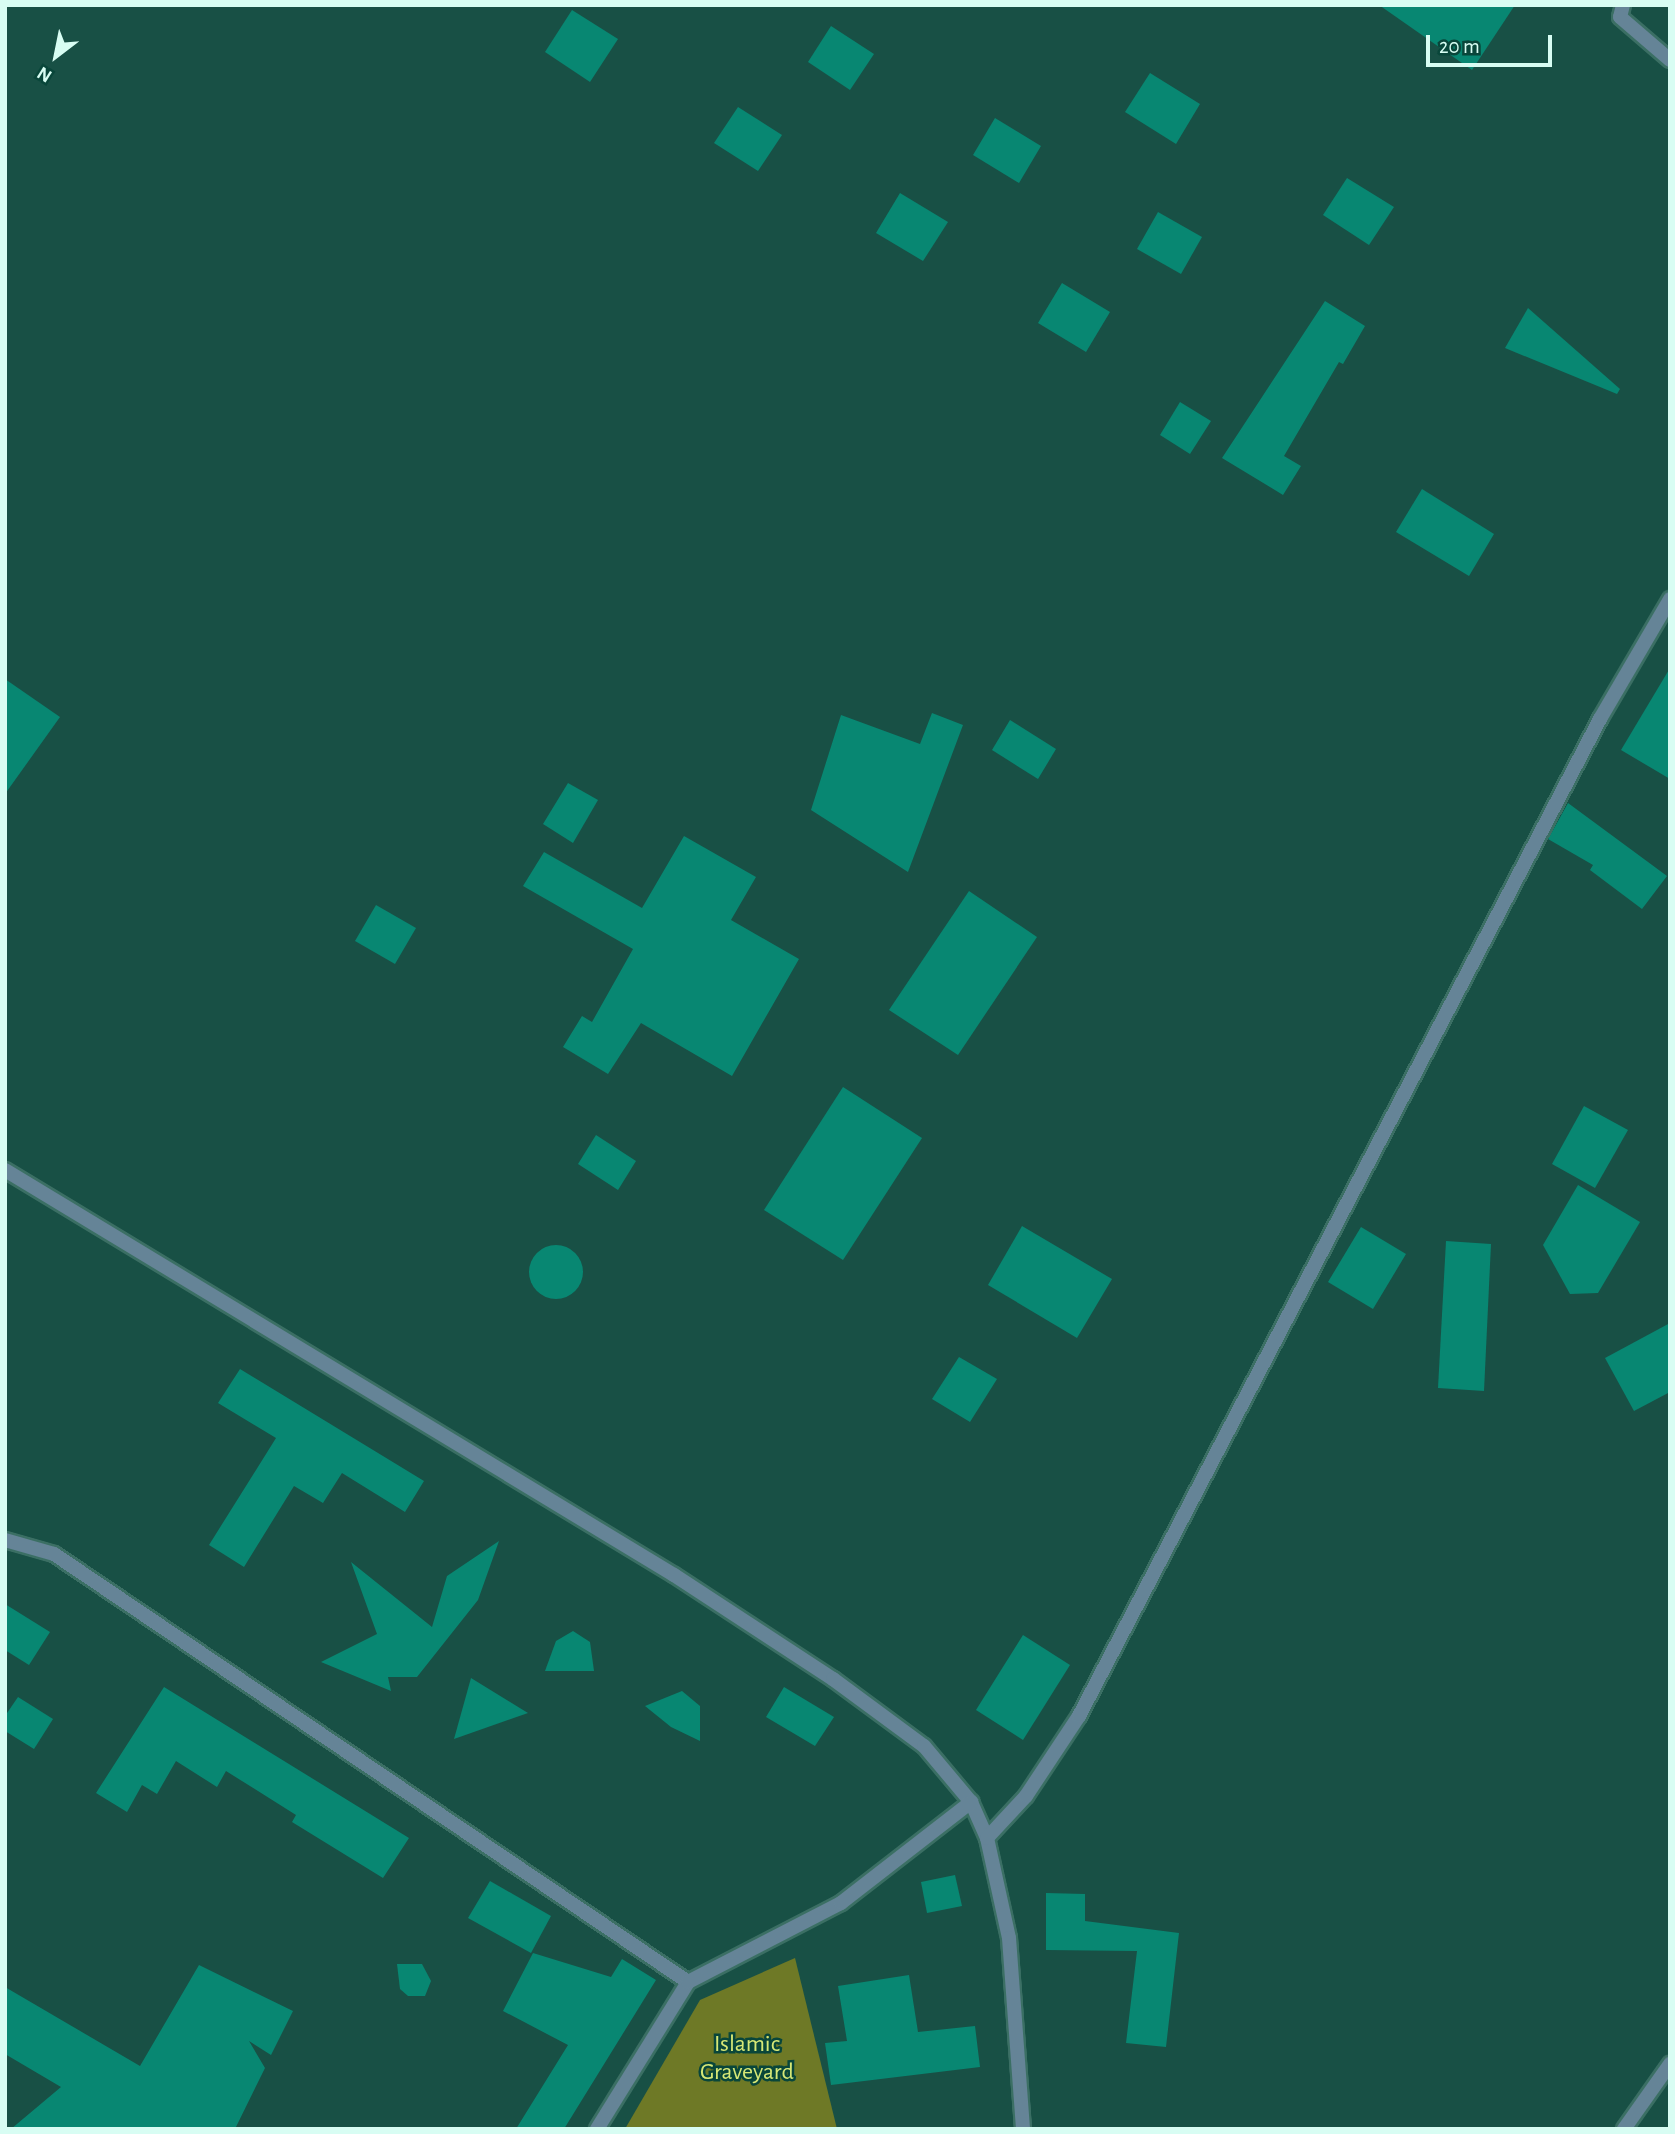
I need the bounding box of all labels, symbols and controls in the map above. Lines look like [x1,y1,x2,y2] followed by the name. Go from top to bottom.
[21,21,91,91] north arrow
[1430,21,1556,65] scale bar
[1439,36,1480,57] text: 20 m
[34,63,55,86] text: N
[700,2031,794,2087] park label: Islamic Graveyard

